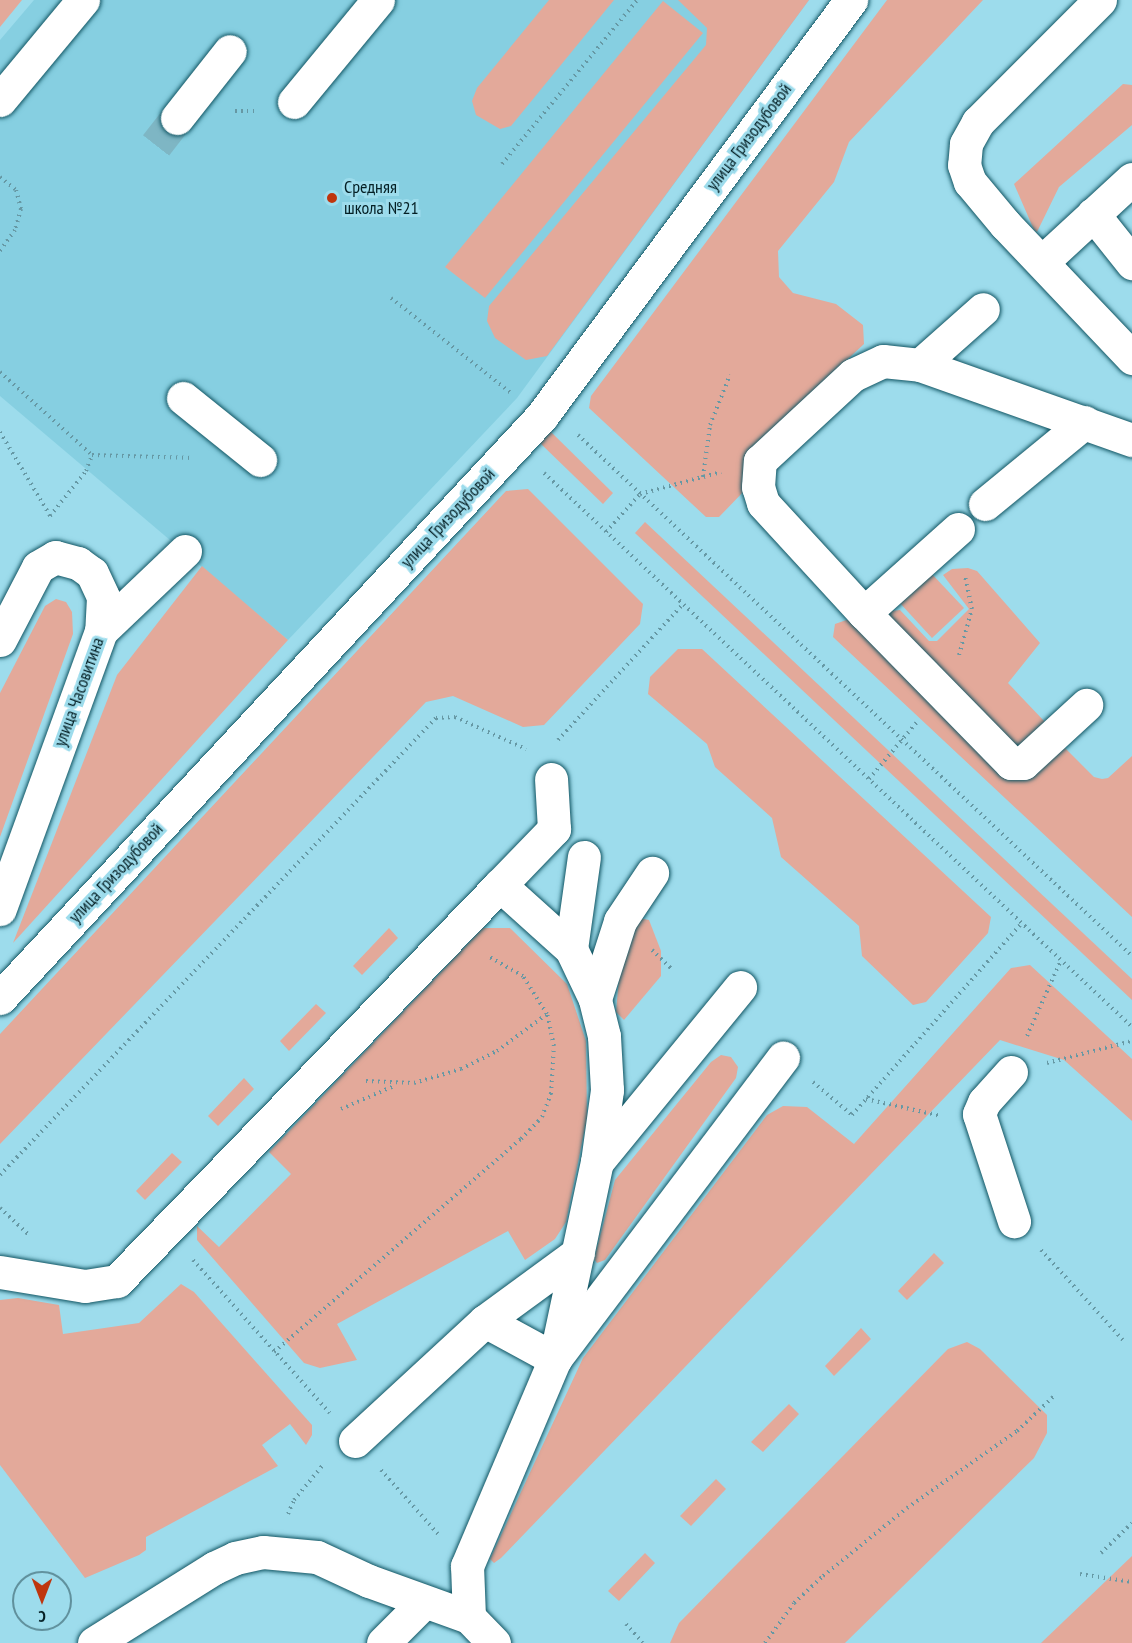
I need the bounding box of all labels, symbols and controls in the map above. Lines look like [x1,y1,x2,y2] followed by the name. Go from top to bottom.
[702,79,796,195] street label: улица Гризодубовой
[344,177,419,219] place label: Средняя школа №21
[325,191,339,205] marker: Средняя школа №21
[396,464,500,572] street label: улица Гризодубовой
[49,635,109,749] street label: улица Часовитина
[64,819,168,927] street label: улица Гризодубовой
[12,1571,72,1631] north arrow
[38,1607,46,1627] text: С

